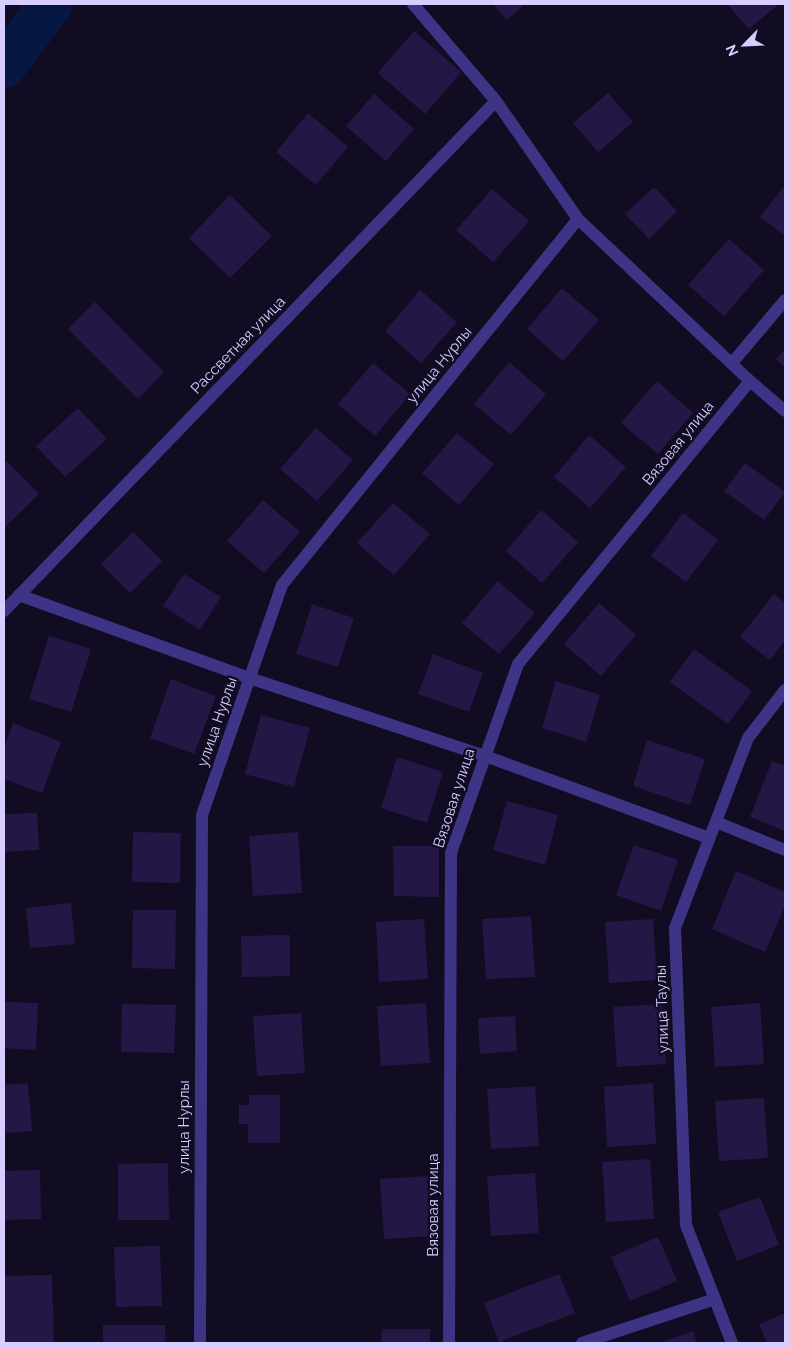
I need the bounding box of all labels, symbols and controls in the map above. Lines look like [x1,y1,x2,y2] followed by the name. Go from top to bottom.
[719,20,769,70] north arrow
[723,42,742,58] text: N
[187,293,289,397] street label: Рассветная улица
[403,323,475,407] street label: улица Нурлы
[639,397,717,489] street label: Вязовая улица
[193,675,241,769] street label: улица Нурлы
[429,746,479,850] street label: Вязовая улица
[651,965,673,1053] street label: улица Таулы
[175,1080,193,1174] street label: улица Нурлы
[424,1153,442,1257] street label: Вязовая улица

